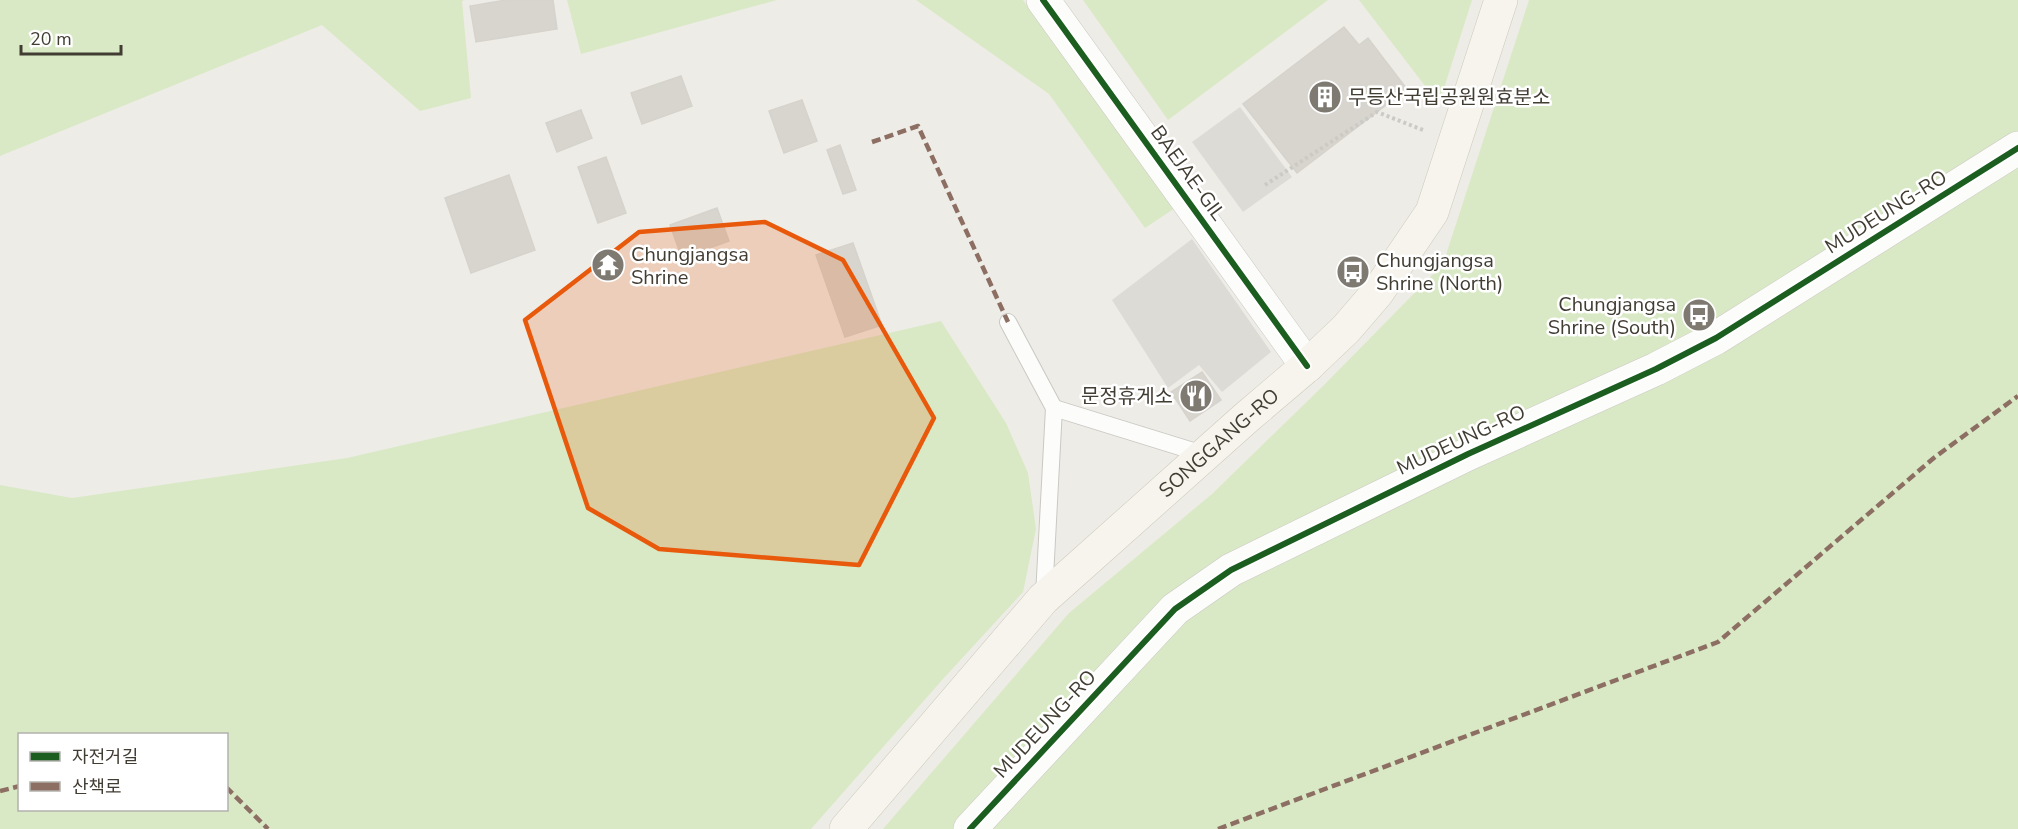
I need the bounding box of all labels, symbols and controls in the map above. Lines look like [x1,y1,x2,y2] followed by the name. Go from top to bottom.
[21,18,122,56] scale bar
[30,27,72,51] text: 20 m
[1307,79,1343,115] building icon: 무등산국립공원원효분소
[1348,84,1550,111] place label: 무등산국립공원원효분소
[1144,120,1232,226] street label: BAEJAE-GIL
[1820,164,1952,260] street label: MUDEUNG-RO
[631,241,749,291] place label: Chungjangsa Shrine
[590,247,626,283] temple icon: Chungjangsa Shrine
[1376,247,1503,297] place label: Chungjangsa Shrine (North)
[1335,254,1371,290] bus stop icon: Chungjangsa Shrine (North)
[1548,291,1676,341] place label: Chungjangsa Shrine (South)
[1681,297,1717,333] bus stop icon: Chungjangsa Shrine (South)
[1178,378,1214,414] restaurant icon: 문정휴게소
[1153,382,1285,503] street label: SONGGANG-RO
[1081,383,1173,410] place label: 문정휴게소
[1392,398,1530,482] street label: MUDEUNG-RO
[988,664,1102,784] street label: MUDEUNG-RO
[18,733,228,811] legend
[72,745,138,769] text: 자전거길
[72,775,122,799] text: 산책로

